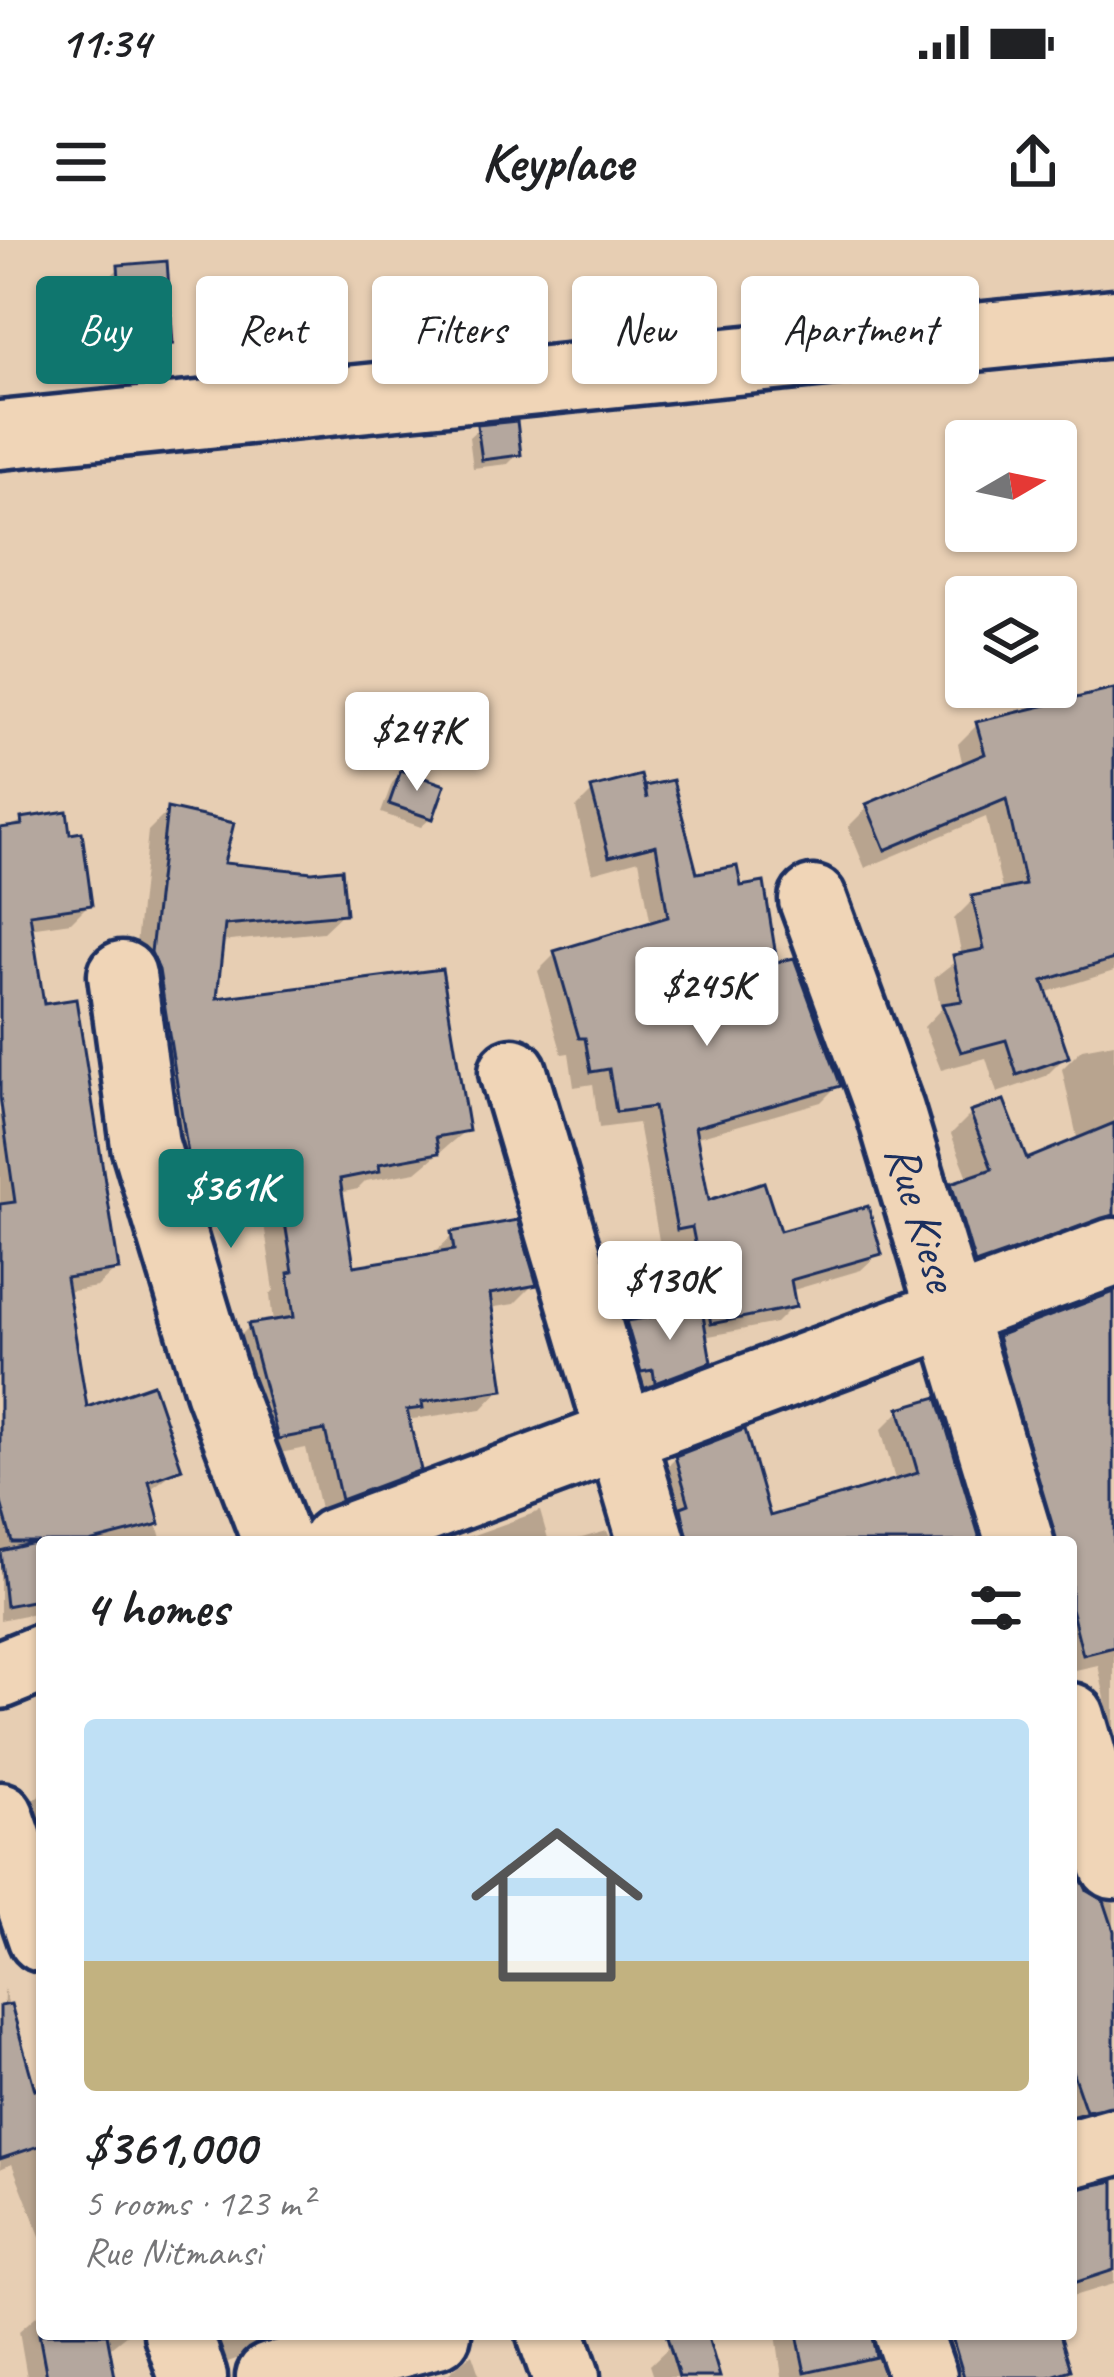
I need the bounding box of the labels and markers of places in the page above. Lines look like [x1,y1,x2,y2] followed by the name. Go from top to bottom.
[333,692,501,794] pin: $247K
[623,947,791,1049] pin: $245K
[147,1149,315,1251] pin: $361K
[586,1241,754,1343] pin: $130K

